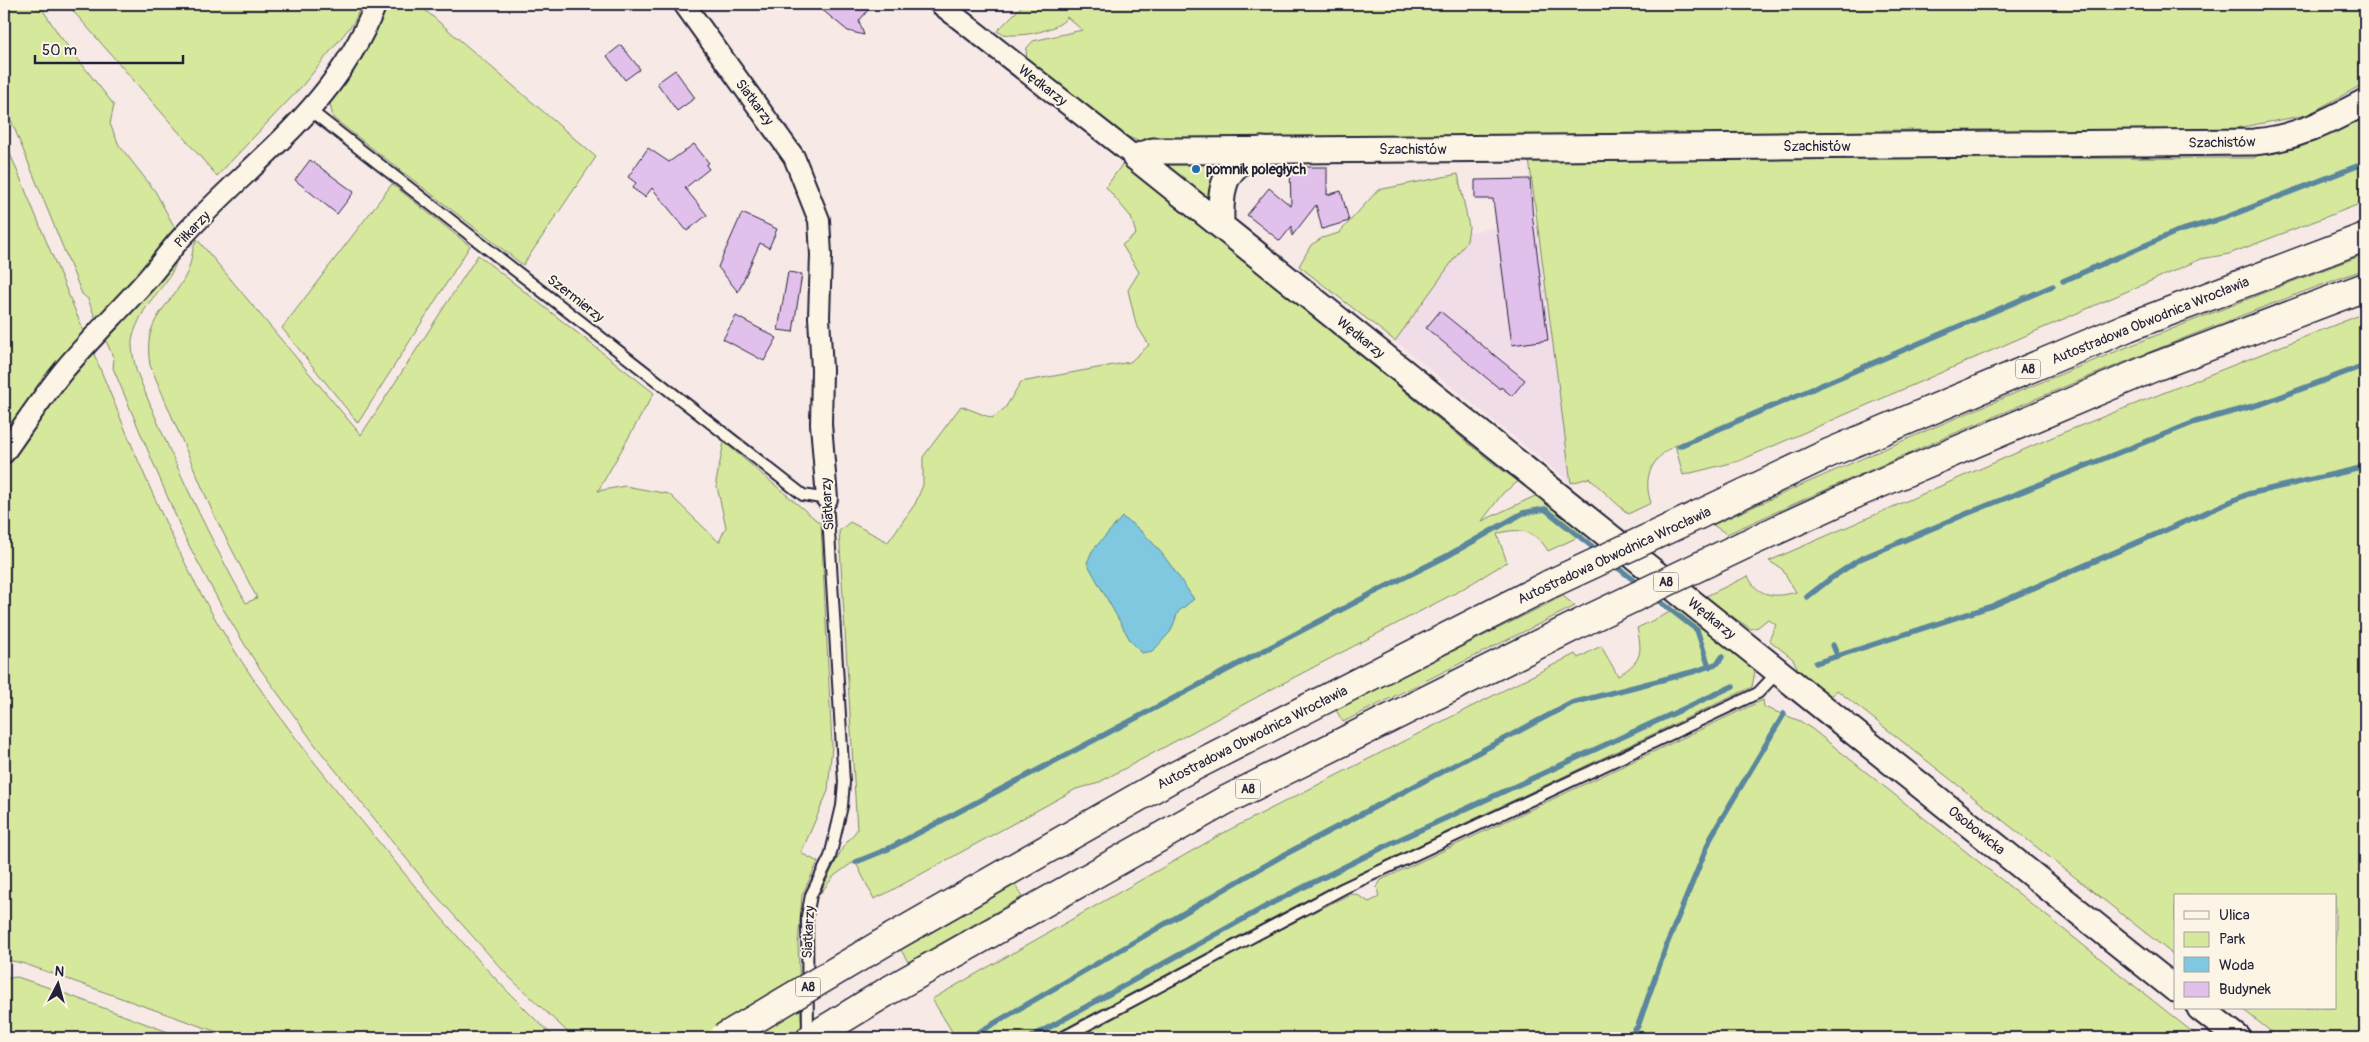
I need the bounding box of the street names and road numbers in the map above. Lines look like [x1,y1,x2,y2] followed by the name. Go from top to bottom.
[1015,61,1070,110] street label: Wędkarzy
[732,76,777,129] street label: Siatkarzy
[2188,133,2256,152] street label: Szachistów
[1783,138,1851,155] street label: Szachistów
[1379,141,1447,158] street label: Szachistów
[171,207,214,251] street label: Piłkarzy
[544,271,608,326] street label: Szermierzy
[2049,273,2251,368] street label: Autostradowa Obwodnica Wrocławia
[1333,313,1388,362] street label: Wędkarzy
[2016,359,2040,378] road number: A8
[817,477,838,531] street label: Siatkarzy
[1515,503,1714,608] street label: Autostradowa Obwodnica Wrocławia
[1654,572,1678,592] road number: A8
[1684,594,1739,643] street label: Wędkarzy
[1154,682,1350,793] street label: Autostradowa Obwodnica Wrocławia
[1236,780,1260,799] road number: A8
[1945,802,2009,858] street label: Osobowicka
[799,905,818,959] street label: Siatkarzy
[796,978,820,996] road number: A8

